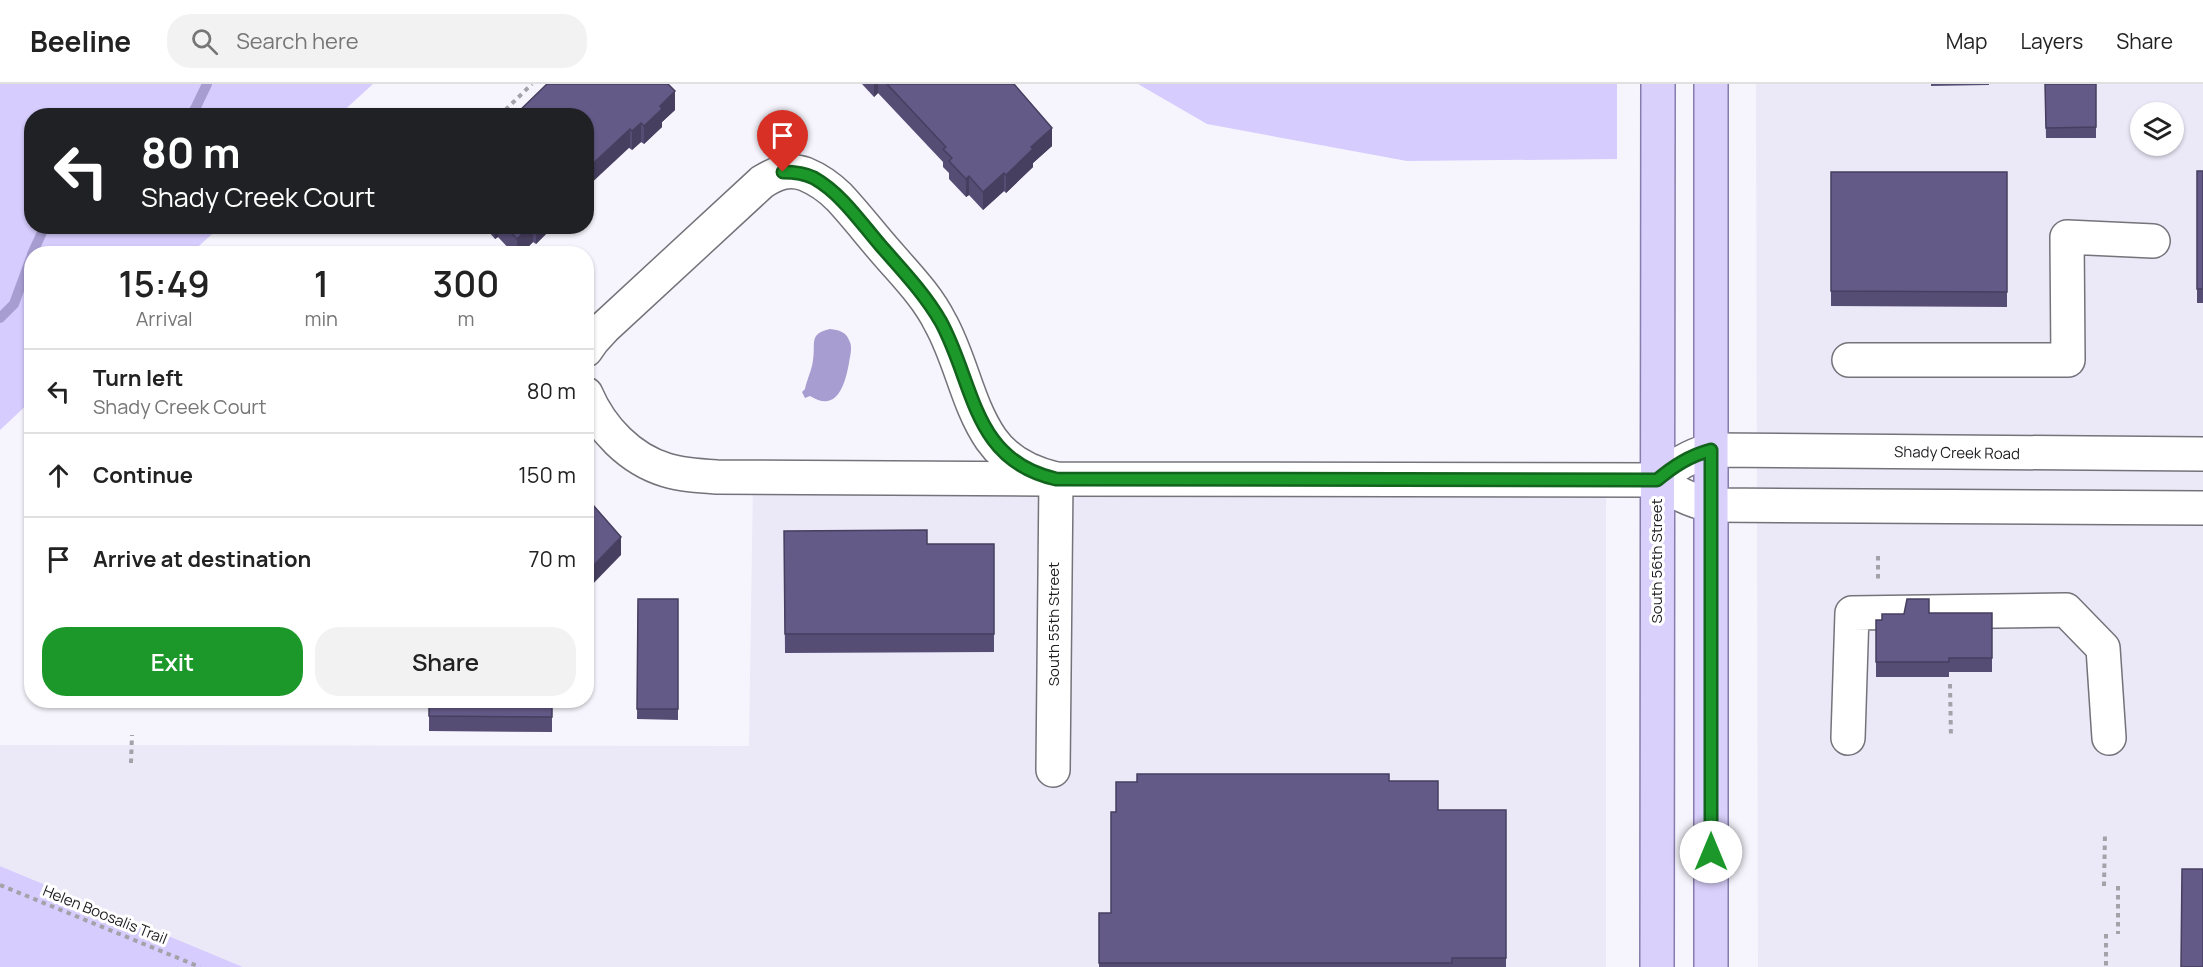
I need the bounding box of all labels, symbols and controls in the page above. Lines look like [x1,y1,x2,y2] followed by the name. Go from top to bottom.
[167,14,587,68] search box
[30,22,131,60] text: Beeline
[188,25,221,58] icon: search
[236,26,359,56] text: Search here
[1946,27,1987,55] text: Map
[2020,27,2083,55] text: Layers
[2116,27,2173,55] text: Share
[2130,102,2184,156] map controls
[2130,102,2184,156] button: layers
[757,110,808,172] pin
[766,119,799,152] icon: arrive
[141,123,241,181] text: 80 m
[42,132,120,210] icon: left
[141,178,375,215] text: Shady Creek Court
[119,259,210,308] text: 15:49
[314,259,329,308] text: 1
[433,259,499,308] text: 300
[136,305,193,332] text: Arrival
[304,305,338,332] text: min
[457,305,474,332] text: m
[93,363,183,393] text: Turn left
[42,375,75,408] icon: left
[527,376,576,406] text: 80 m
[93,393,267,420] text: Shady Creek Court
[1894,441,2020,464] street label: Shady Creek Road
[42,459,75,492] icon: ahead
[93,460,193,490] text: Continue
[518,460,576,490] text: 150 m
[1646,499,1667,623] street label: South 56th Street
[42,543,75,576] icon: arrive
[93,544,311,574] text: Arrive at destination
[528,544,576,574] text: 70 m
[1043,562,1064,686] street label: South 55th Street
[42,627,303,696] button: Exit
[315,627,576,696] button: Share
[1679,820,1743,884] position arrow
[40,880,171,949] street label: Helen Boosalis Trail

